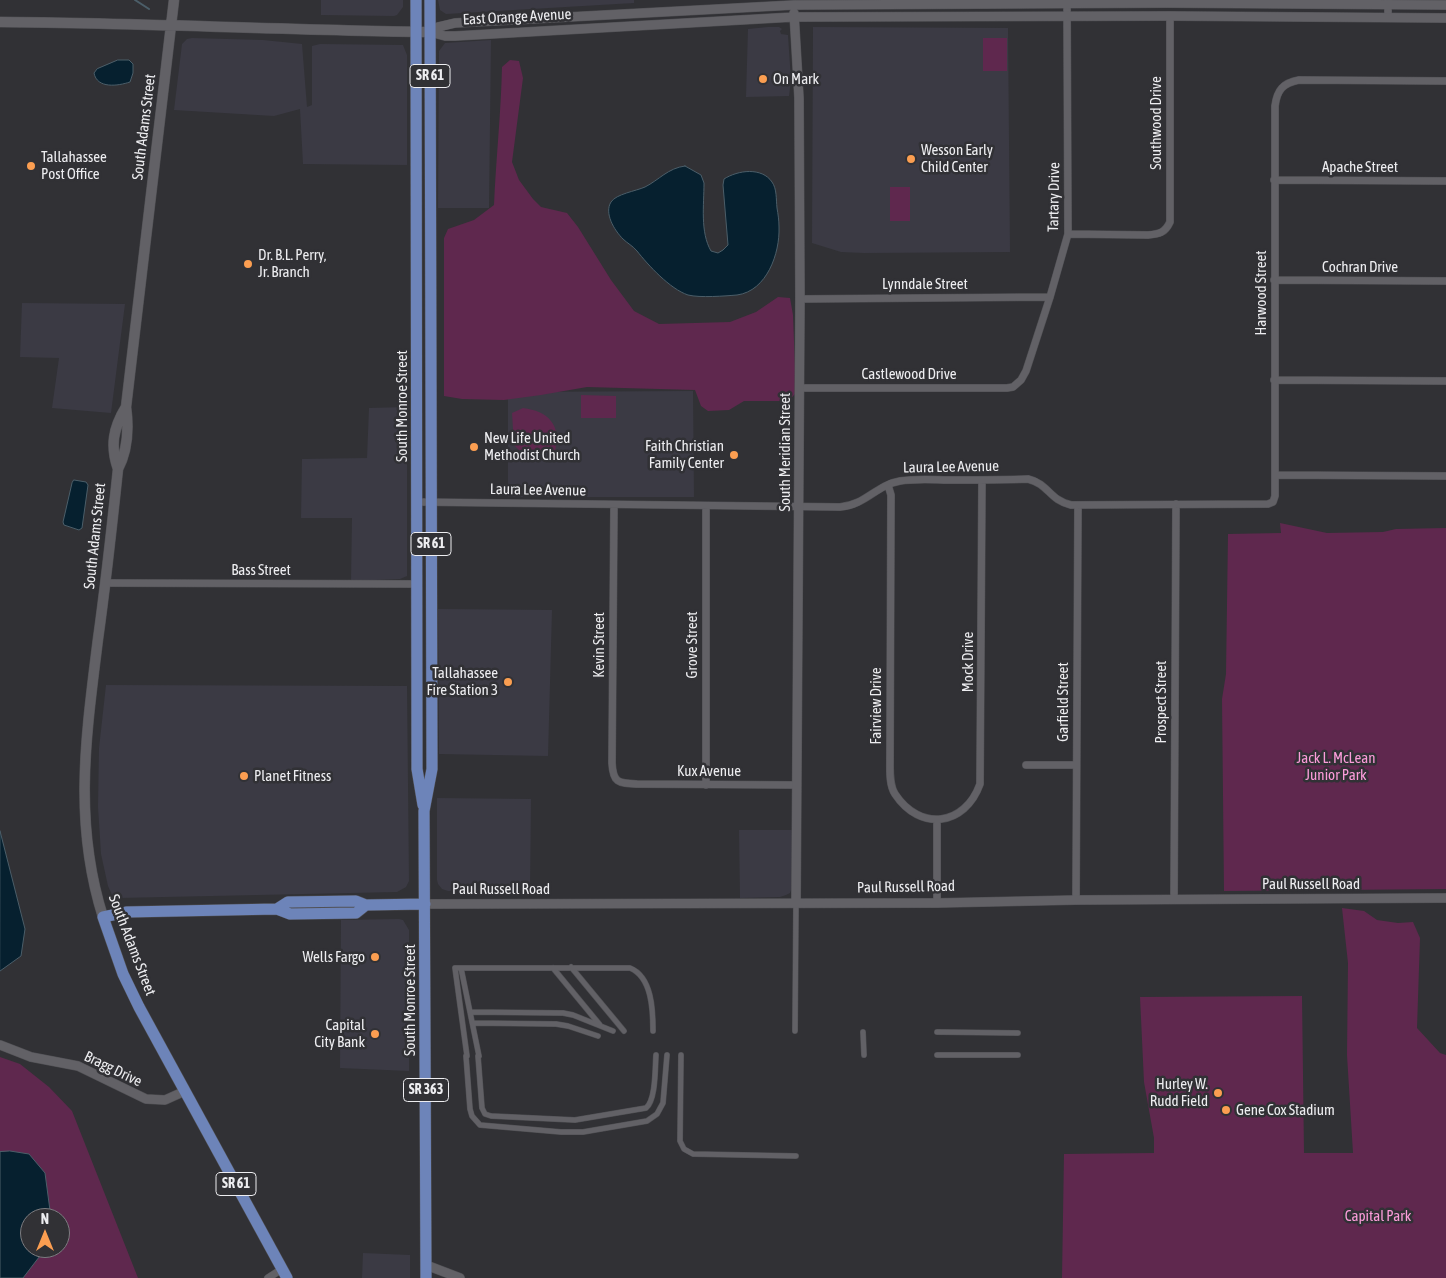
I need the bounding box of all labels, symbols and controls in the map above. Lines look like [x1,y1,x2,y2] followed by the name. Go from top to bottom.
[462,5,572,29] street label: East Orange Avenue
[410,64,450,88] road number: SR 61
[773,70,819,88] place label: On Mark
[129,73,159,181] street label: South Adams Street
[757,73,769,85] marker: On Mark
[1147,76,1165,170] street label: Southwood Drive
[921,141,993,176] place label: Wesson Early Child Center
[41,148,107,183] place label: Tallahassee Post Office
[905,153,917,165] marker: Wesson Early Child Center
[1322,158,1398,176] street label: Apache Street
[25,160,37,172] marker: Tallahassee Post Office
[1044,162,1064,232] street label: Tartary Drive
[258,246,327,281] place label: Dr. B.L. Perry, Jr. Branch
[1252,250,1270,336] street label: Harwood Street
[242,258,254,270] marker: Dr. B.L. Perry, Jr. Branch
[1322,258,1398,276] street label: Cochran Drive
[882,275,968,293] street label: Lynndale Street
[393,350,411,462] street label: South Monroe Street
[861,365,957,383] street label: Castlewood Drive
[776,393,794,511] street label: South Meridian Street
[484,429,580,464] place label: New Life United Methodist Church
[645,437,724,472] place label: Faith Christian Family Center
[468,441,480,453] marker: New Life United Methodist Church
[728,449,740,461] marker: Faith Christian Family Center
[903,457,999,477] street label: Laura Lee Avenue
[490,480,586,500] street label: Laura Lee Avenue
[80,482,110,590] street label: South Adams Street
[411,532,451,556] road number: SR 61
[231,561,291,579] street label: Bass Street
[683,611,701,679] street label: Grove Street
[590,612,608,678] street label: Kevin Street
[959,632,977,692] street label: Mock Drive
[1152,661,1170,743] street label: Prospect Street
[1054,662,1072,742] street label: Garfield Street
[426,664,498,699] place label: Tallahassee Fire Station 3
[867,667,885,745] street label: Fairview Drive
[502,676,514,688] marker: Tallahassee Fire Station 3
[1297,749,1375,784] park label: Jack L. McLean Junior Park
[677,762,741,780] street label: Kux Avenue
[254,767,331,785] place label: Planet Fitness
[238,770,250,782] marker: Planet Fitness
[1262,875,1360,893] street label: Paul Russell Road
[857,877,955,897] street label: Paul Russell Road
[452,880,550,898] street label: Paul Russell Road
[104,892,160,998] street label: South Adams Street
[401,944,419,1056] street label: South Monroe Street
[303,948,365,966] place label: Wells Fargo
[369,951,381,963] marker: Wells Fargo
[314,1016,365,1051] place label: Capital City Bank
[369,1028,381,1040] marker: Capital City Bank
[81,1047,145,1091] street label: Bragg Drive
[1150,1075,1208,1110] place label: Hurley W. Rudd Field
[404,1078,448,1102] road number: SR 363
[1212,1087,1224,1099] marker: Hurley W. Rudd Field
[1236,1101,1335,1119] place label: Gene Cox Stadium
[1220,1104,1232,1116] marker: Gene Cox Stadium
[216,1172,256,1196] road number: SR 61
[1345,1207,1411,1225] park label: Capital Park
[20,1208,70,1258] north arrow
[41,1211,49,1227] text: N

